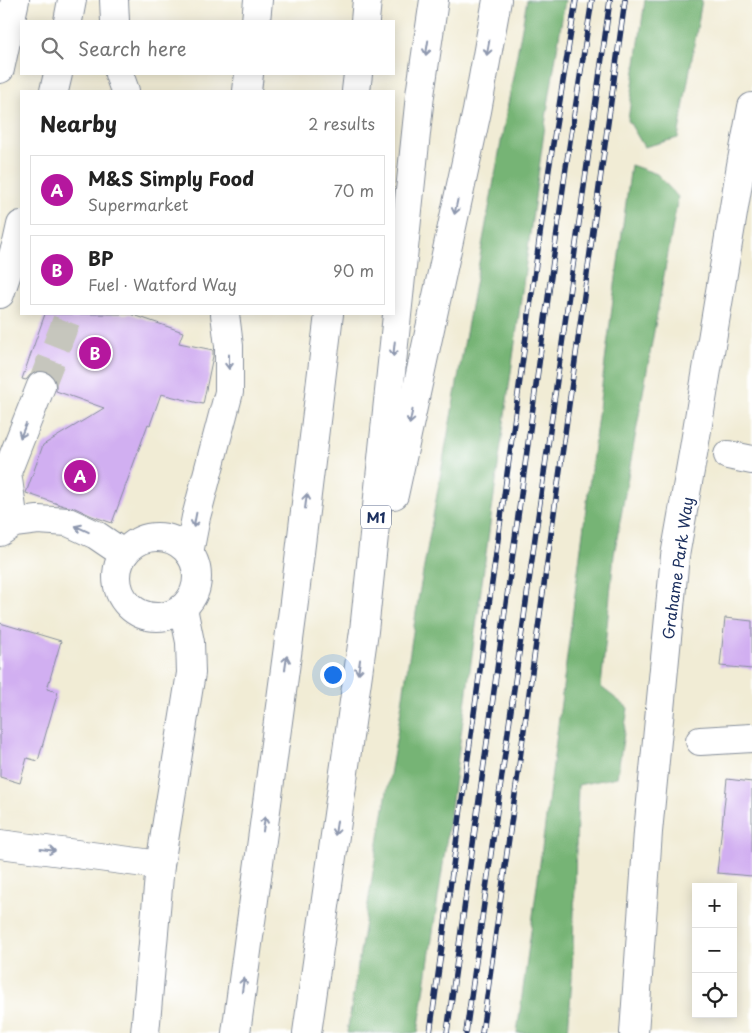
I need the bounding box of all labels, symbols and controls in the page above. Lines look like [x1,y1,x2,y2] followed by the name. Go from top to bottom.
[20,20,395,75] search box
[38,34,66,62] icon: search
[78,34,187,62] text: Search here
[422,40,432,56] one-way arrow
[483,40,493,56] one-way arrow
[40,107,117,139] text: Nearby
[308,111,375,135] text: 2 results
[88,164,254,192] text: M&S Simply Food
[51,178,63,202] text: A
[334,178,374,202] text: 70 m
[88,192,188,216] text: Supermarket
[451,199,460,215] one-way arrow
[88,244,113,272] text: BP
[52,258,62,282] text: B
[333,258,374,282] text: 90 m
[88,272,237,296] text: Fuel · Watford Way
[79,334,111,372] pin: B
[389,341,399,357] one-way arrow
[224,354,234,370] one-way arrow
[405,409,415,425] one-way arrow
[18,423,27,438] one-way arrow
[64,457,96,495] pin: A
[301,494,311,510] one-way arrow
[656,495,698,641] street label: Grahame Park Way
[361,506,391,528] road number: M1
[190,512,200,528] one-way arrow
[75,523,90,533] one-way arrow
[281,655,291,671] one-way arrow
[354,659,364,675] one-way arrow
[320,662,346,688] your location
[259,816,269,832] one-way arrow
[331,819,341,835] one-way arrow
[40,845,56,855] one-way arrow
[692,883,737,1018] map controls
[692,883,737,928] button: +
[692,928,737,973] button: −
[692,973,737,1018] button: locate
[238,977,248,993] one-way arrow

